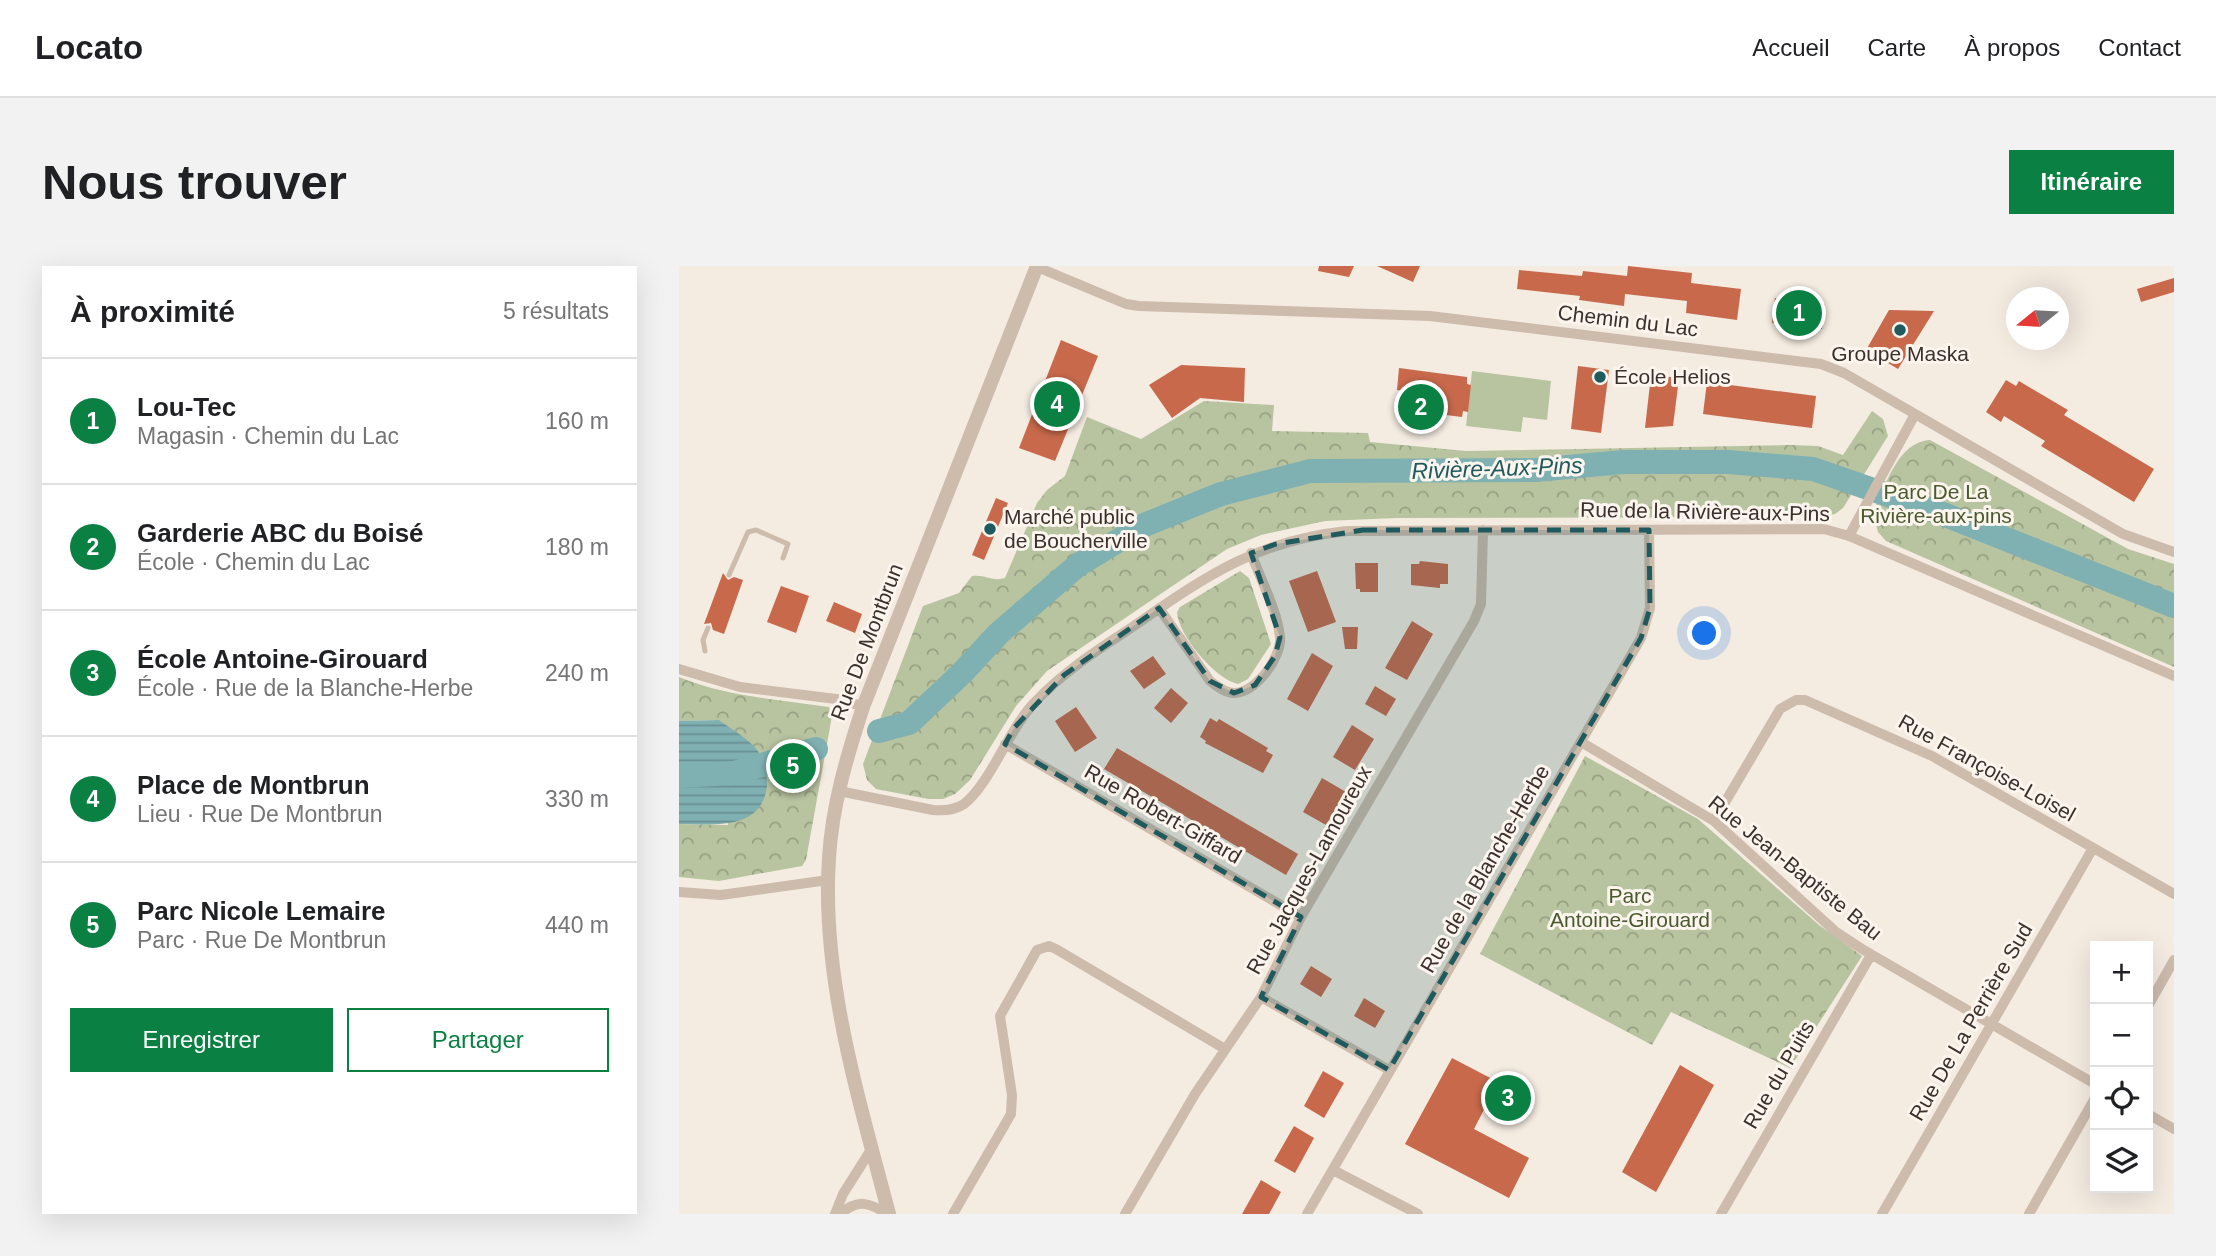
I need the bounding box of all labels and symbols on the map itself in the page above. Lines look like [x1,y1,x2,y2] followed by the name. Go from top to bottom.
[1776,287,1822,339] pin: 1
[2006,287,2069,350] north arrow
[1557,300,1700,341] street label: Chemin du Lac
[1892,322,1908,338] marker: Groupe Maska
[1831,342,1969,365] place label: Groupe Maska
[1614,365,1731,388] place label: École Helios
[1592,369,1608,385] marker: École Helios
[1034,378,1080,430] pin: 4
[1398,381,1444,433] pin: 2
[1411,452,1584,484] water label: Rivière-Aux-Pins
[1860,480,2012,527] park label: Parc De La Rivière-aux-pins
[1580,498,1830,525] street label: Rue de la Rivière-aux-Pins
[1004,505,1148,552] place label: Marché public de Boucherville
[982,521,998,537] marker: Marché public de Boucherville
[826,560,907,723] street label: Rue De Montbrun
[1687,616,1721,650] your location
[1895,709,2080,826] street label: Rue Françoise-Loisel
[770,740,816,792] pin: 5
[1081,759,1246,868] street label: Rue Robert-Giffard
[1242,761,1376,978] street label: Rue Jacques-Lamoureux
[1416,761,1553,977] street label: Rue de la Blanche-Herbe
[1704,791,1886,945] street label: Rue Jean-Baptiste Bau
[1550,884,1710,931] park label: Parc Antoine-Girouard
[1905,919,2037,1125] street label: Rue De La Perrière Sud
[1739,1017,1819,1133] street label: Rue du Puits
[1485,1072,1531,1124] pin: 3

